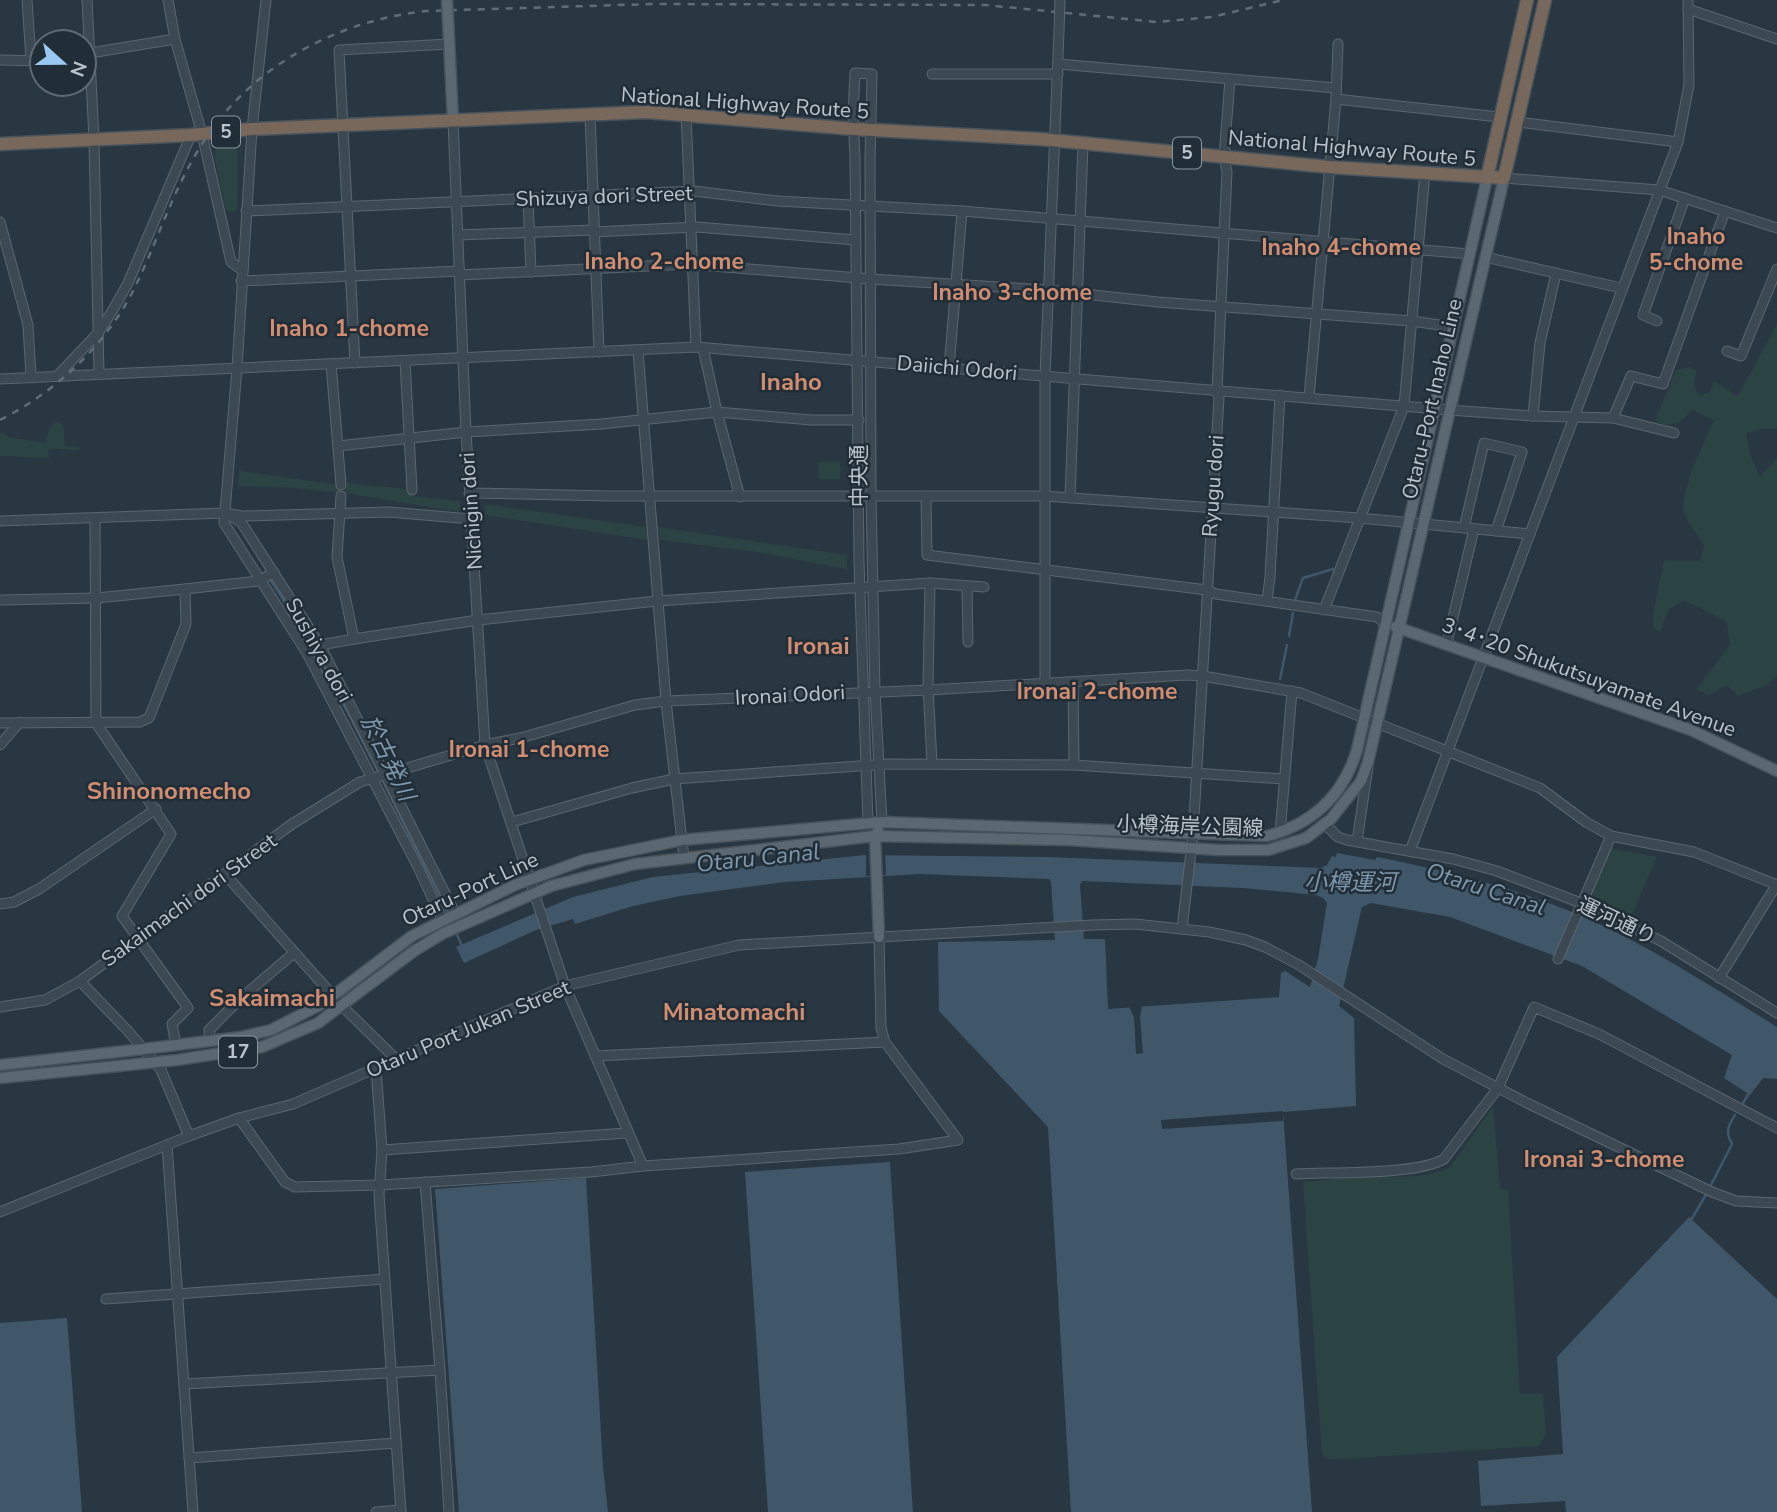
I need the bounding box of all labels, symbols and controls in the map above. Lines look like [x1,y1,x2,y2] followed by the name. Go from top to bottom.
[28,28,98,98] north arrow
[63,57,93,80] text: N
[620,80,870,126] street label: National Highway Route 5
[212,116,240,148] road number: 5
[1227,123,1477,173] street label: National Highway Route 5
[1173,138,1201,168] road number: 5
[515,179,694,213] street label: Shizuya dori Street
[1649,221,1743,278] district label: Inaho 5-chome
[1261,232,1421,263] district label: Inaho 4-chome
[584,246,744,277] district label: Inaho 2-chome
[932,277,1092,308] district label: Inaho 3-chome
[1395,296,1469,502] street label: Otaru-Port Inaho Line
[269,313,429,344] district label: Inaho 1-chome
[896,349,1018,387] street label: Daiichi Odori
[760,366,822,398] district label: Inaho
[1195,434,1231,538] street label: Ryugu dori
[845,445,873,508] street label: 中央通
[453,451,489,571] street label: Nichigin dori
[279,593,359,707] street label: Sushiya dori
[1438,611,1740,743] street label: 3･4･20 Shukutsuyamate Avenue
[786,630,850,662] district label: Ironai
[1017,676,1177,707] district label: Ironai 2-chome
[734,678,846,712] street label: Ironai Odori
[354,710,423,809] water label: 於古発川
[449,734,609,765] district label: Ironai 1-chome
[87,775,251,807] district label: Shinonomecho
[1116,809,1264,843] street label: 小樽海岸公園線
[96,826,283,973] street label: Sakaimachi dori Street
[695,836,821,880] water label: Otaru Canal
[397,845,543,933] street label: Otaru-Port Line
[1422,855,1550,923] water label: Otaru Canal
[1304,867,1400,898] water label: 小樽運河
[1573,891,1661,951] street label: 運河通り
[362,973,575,1085] street label: Otaru Port Jukan Street
[209,982,335,1014] district label: Sakaimachi
[663,996,805,1028] district label: Minatomachi
[219,1036,257,1068] road number: 17
[1524,1144,1684,1175] district label: Ironai 3-chome

